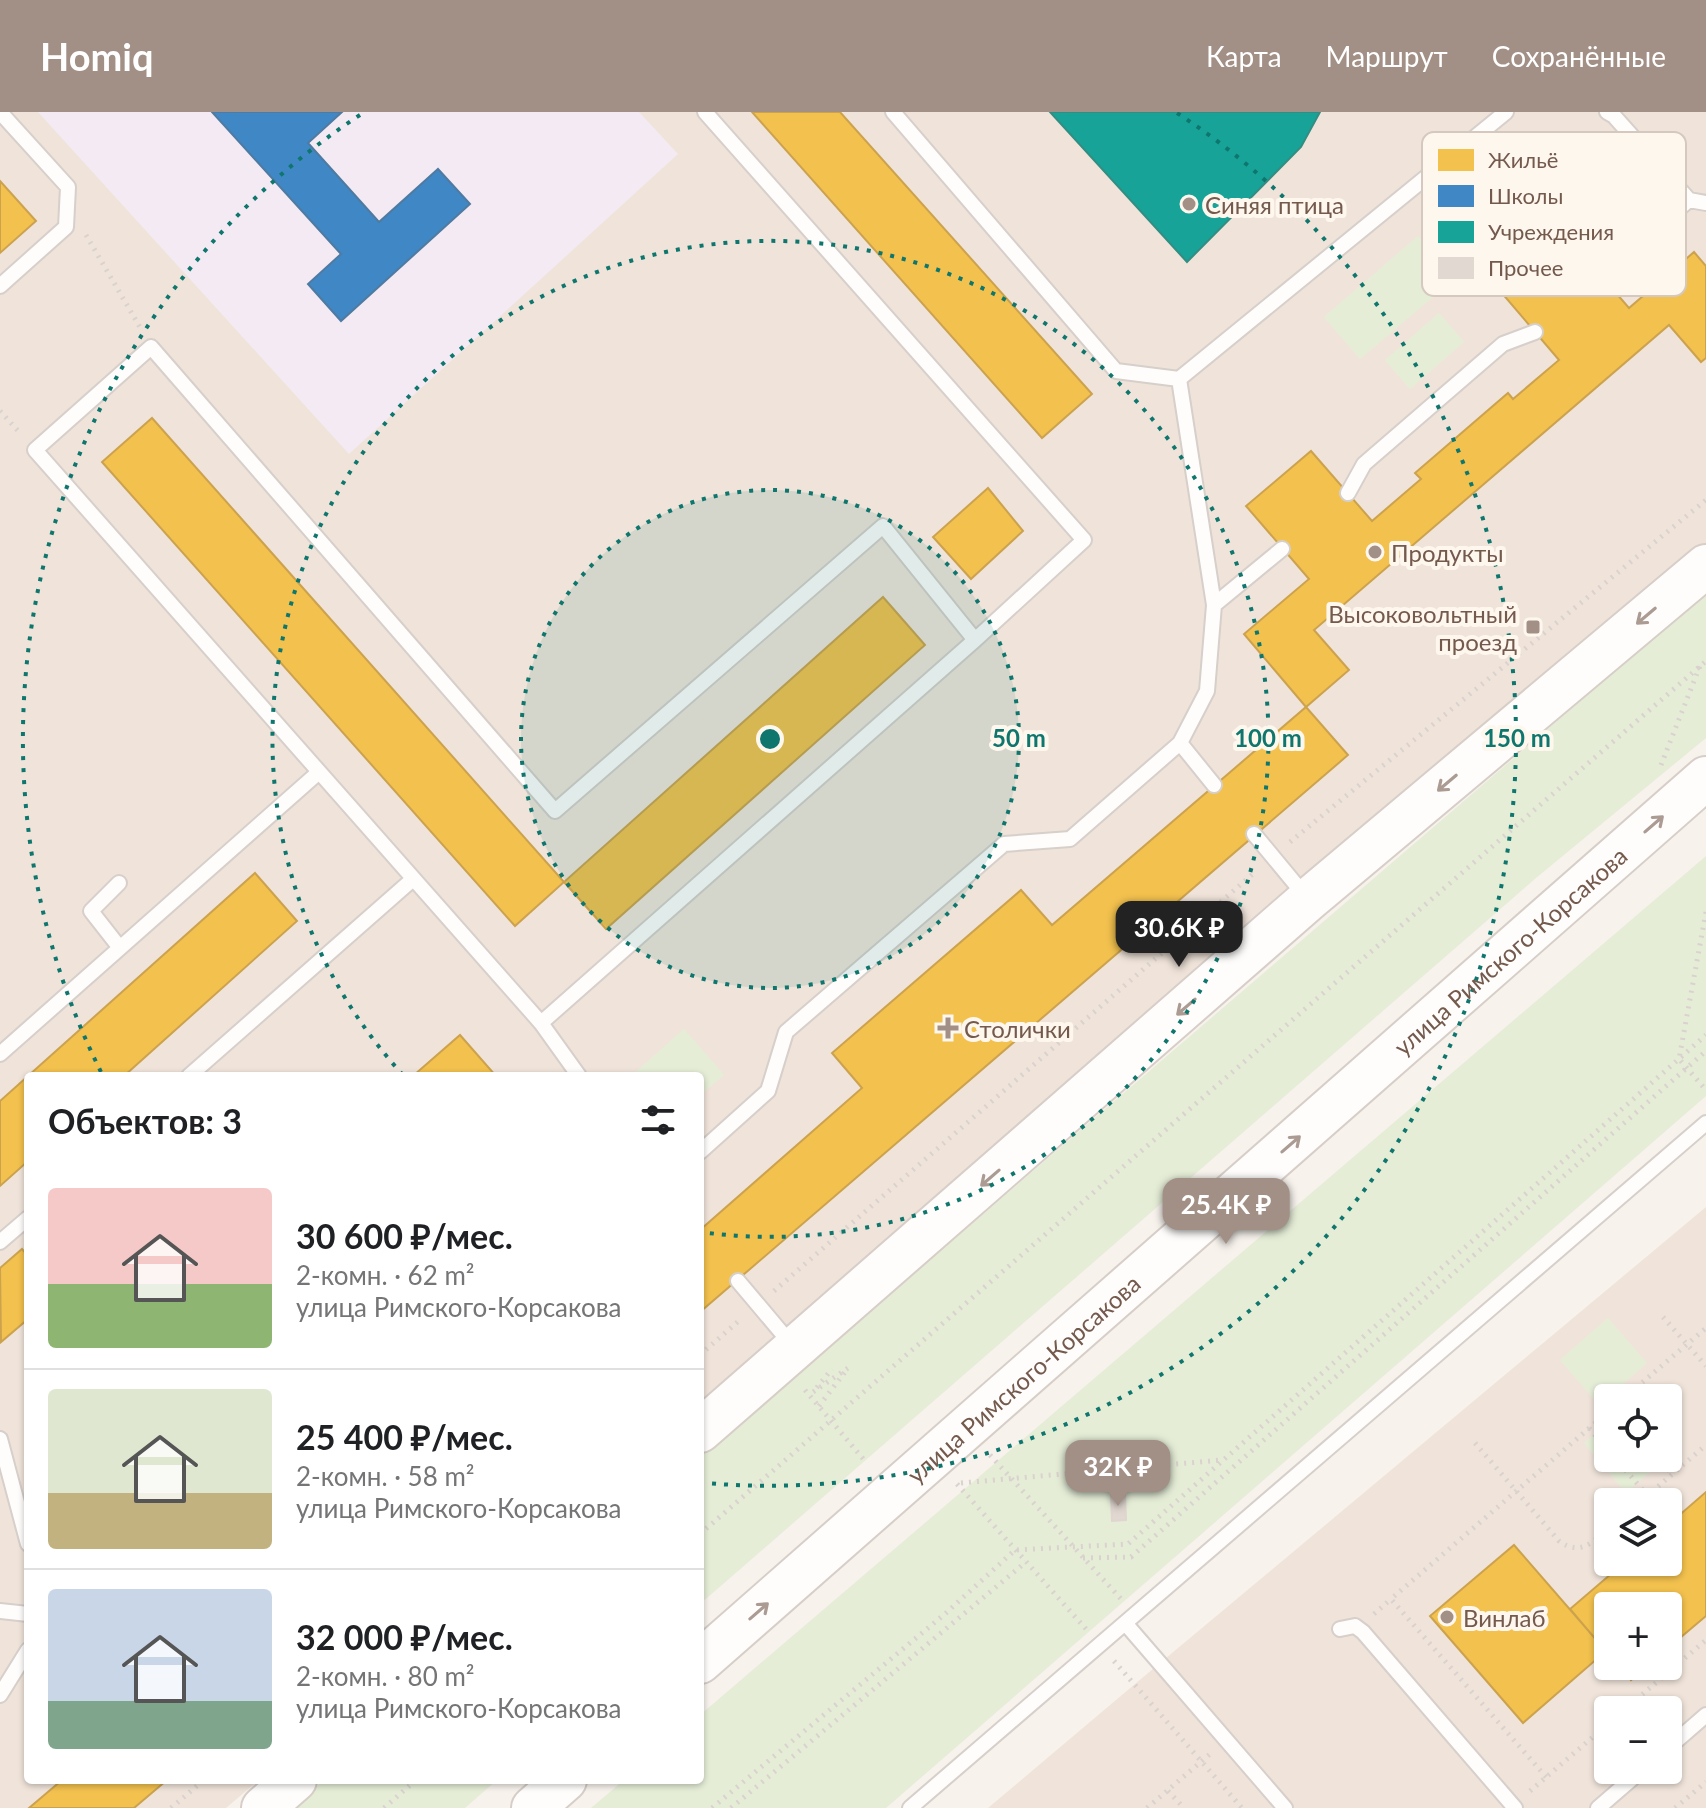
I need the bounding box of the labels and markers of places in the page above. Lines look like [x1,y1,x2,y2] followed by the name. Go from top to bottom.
[1205,190,1344,219] place label: Синяя птица
[1180,195,1198,213] marker: Синяя птица
[1391,538,1504,567] place label: Продукты
[1366,543,1384,561] marker: Продукты
[1328,599,1517,656] place label: Высоковольтный проезд
[1524,618,1542,636] marker: Высоковольтный проезд
[756,725,784,753] centre of rings
[1105,901,1253,969] pin: 30.6K ₽
[964,1014,1071,1043] place label: Столички
[939,1019,957,1037] marker: Столички
[1152,1178,1300,1246] pin: 25.4K ₽
[1062,1440,1174,1508] pin: 32K ₽
[1463,1603,1546,1632] place label: Винлаб
[1438,1608,1456,1626] marker: Винлаб

